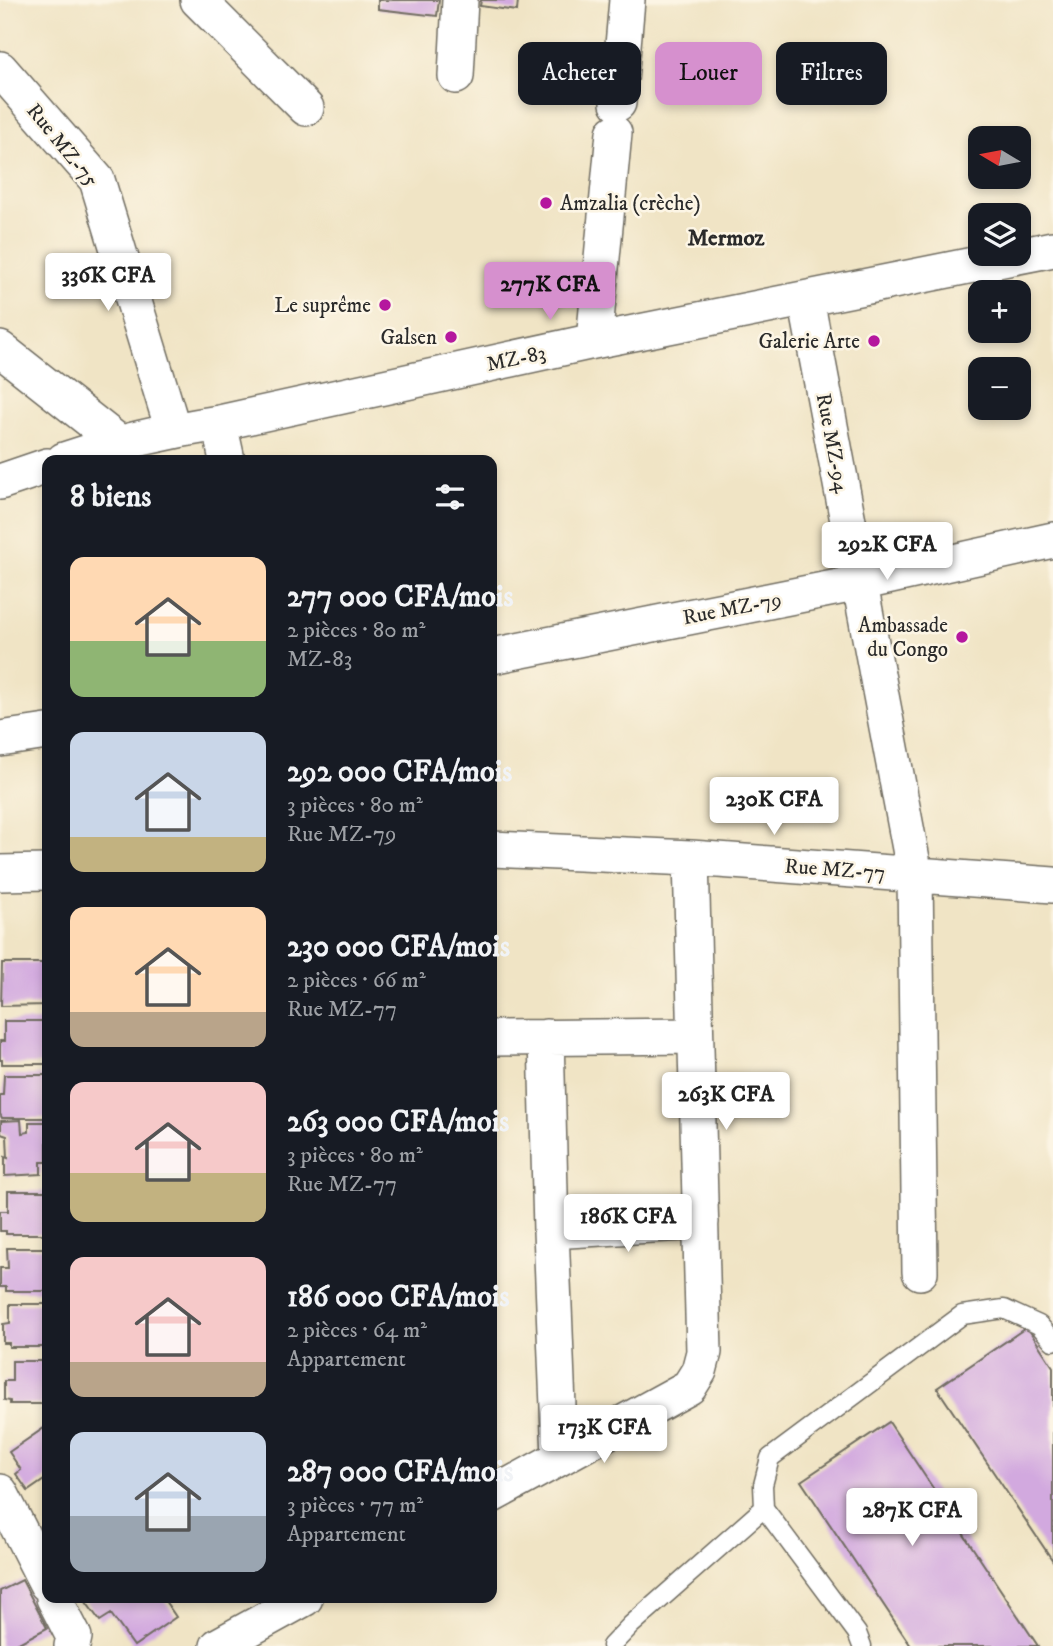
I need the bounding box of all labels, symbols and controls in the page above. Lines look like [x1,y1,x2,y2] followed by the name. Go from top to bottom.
[518,42,641,105] chip: Acheter
[655,42,762,105] chip: Louer
[776,42,887,105] chip: Filtres
[21,99,104,193] street label: Rue MZ-75
[968,126,1031,189] north arrow
[968,126,1031,420] map controls
[560,191,701,217] place label: Amzalia (crèche)
[538,195,554,211] marker: Amzalia (crèche)
[968,203,1031,266] button: layers
[687,224,766,253] district label: Mermoz
[36,254,180,313] pin: 336K CFA
[61,261,155,290] text: 336K CFA
[478,262,622,322] pin: 277K CFA
[500,270,600,299] text: 277K CFA
[968,280,1031,343] button: +
[274,293,371,319] place label: Le suprême
[377,297,393,313] marker: Le suprême
[380,325,437,351] place label: Galsen
[443,329,459,345] marker: Galsen
[758,329,860,355] place label: Galerie Arte
[866,333,882,349] marker: Galerie Arte
[484,340,548,378] street label: MZ-83
[968,357,1031,420] button: −
[810,391,855,496] street label: Rue MZ-94
[431,478,469,516] icon: filters
[70,479,151,516] text: 8 biens
[815,522,959,582] pin: 292K CFA
[838,530,936,559] text: 292K CFA
[287,579,513,616] text: 277 000 CFA/mois
[126,585,210,669] icon: home
[681,587,784,631] street label: Rue MZ-79
[858,613,948,663] place label: Ambassade du Congo
[287,616,426,645] text: 2 pièces · 80 m²
[954,629,970,645] marker: Ambassade du Congo
[287,645,352,674] text: MZ-83
[287,754,512,791] text: 292 000 CFA/mois
[126,760,210,844] icon: home
[702,778,846,837] pin: 230K CFA
[726,785,822,814] text: 230K CFA
[287,791,423,820] text: 3 pièces · 80 m²
[287,820,397,849] text: Rue MZ-79
[784,854,886,886] street label: Rue MZ-77
[287,929,510,966] text: 230 000 CFA/mois
[126,935,210,1019] icon: home
[287,966,426,995] text: 2 pièces · 66 m²
[287,995,397,1024] text: Rue MZ-77
[654,1072,798,1132] pin: 263K CFA
[678,1080,774,1109] text: 263K CFA
[287,1104,509,1141] text: 263 000 CFA/mois
[126,1110,210,1194] icon: home
[287,1141,423,1170] text: 3 pièces · 80 m²
[287,1170,397,1199] text: Rue MZ-77
[556,1194,700,1254] pin: 186K CFA
[580,1202,676,1231] text: 186K CFA
[287,1279,510,1316] text: 186 000 CFA/mois
[126,1285,210,1369] icon: home
[287,1316,427,1345] text: 2 pièces · 64 m²
[287,1345,406,1374] text: Appartement
[532,1406,676,1465] pin: 173K CFA
[557,1413,651,1442] text: 173K CFA
[287,1454,513,1491] text: 287 000 CFA/mois
[126,1460,210,1544] icon: home
[840,1488,984,1548] pin: 287K CFA
[287,1491,423,1520] text: 3 pièces · 77 m²
[862,1496,962,1525] text: 287K CFA
[287,1520,406,1549] text: Appartement

